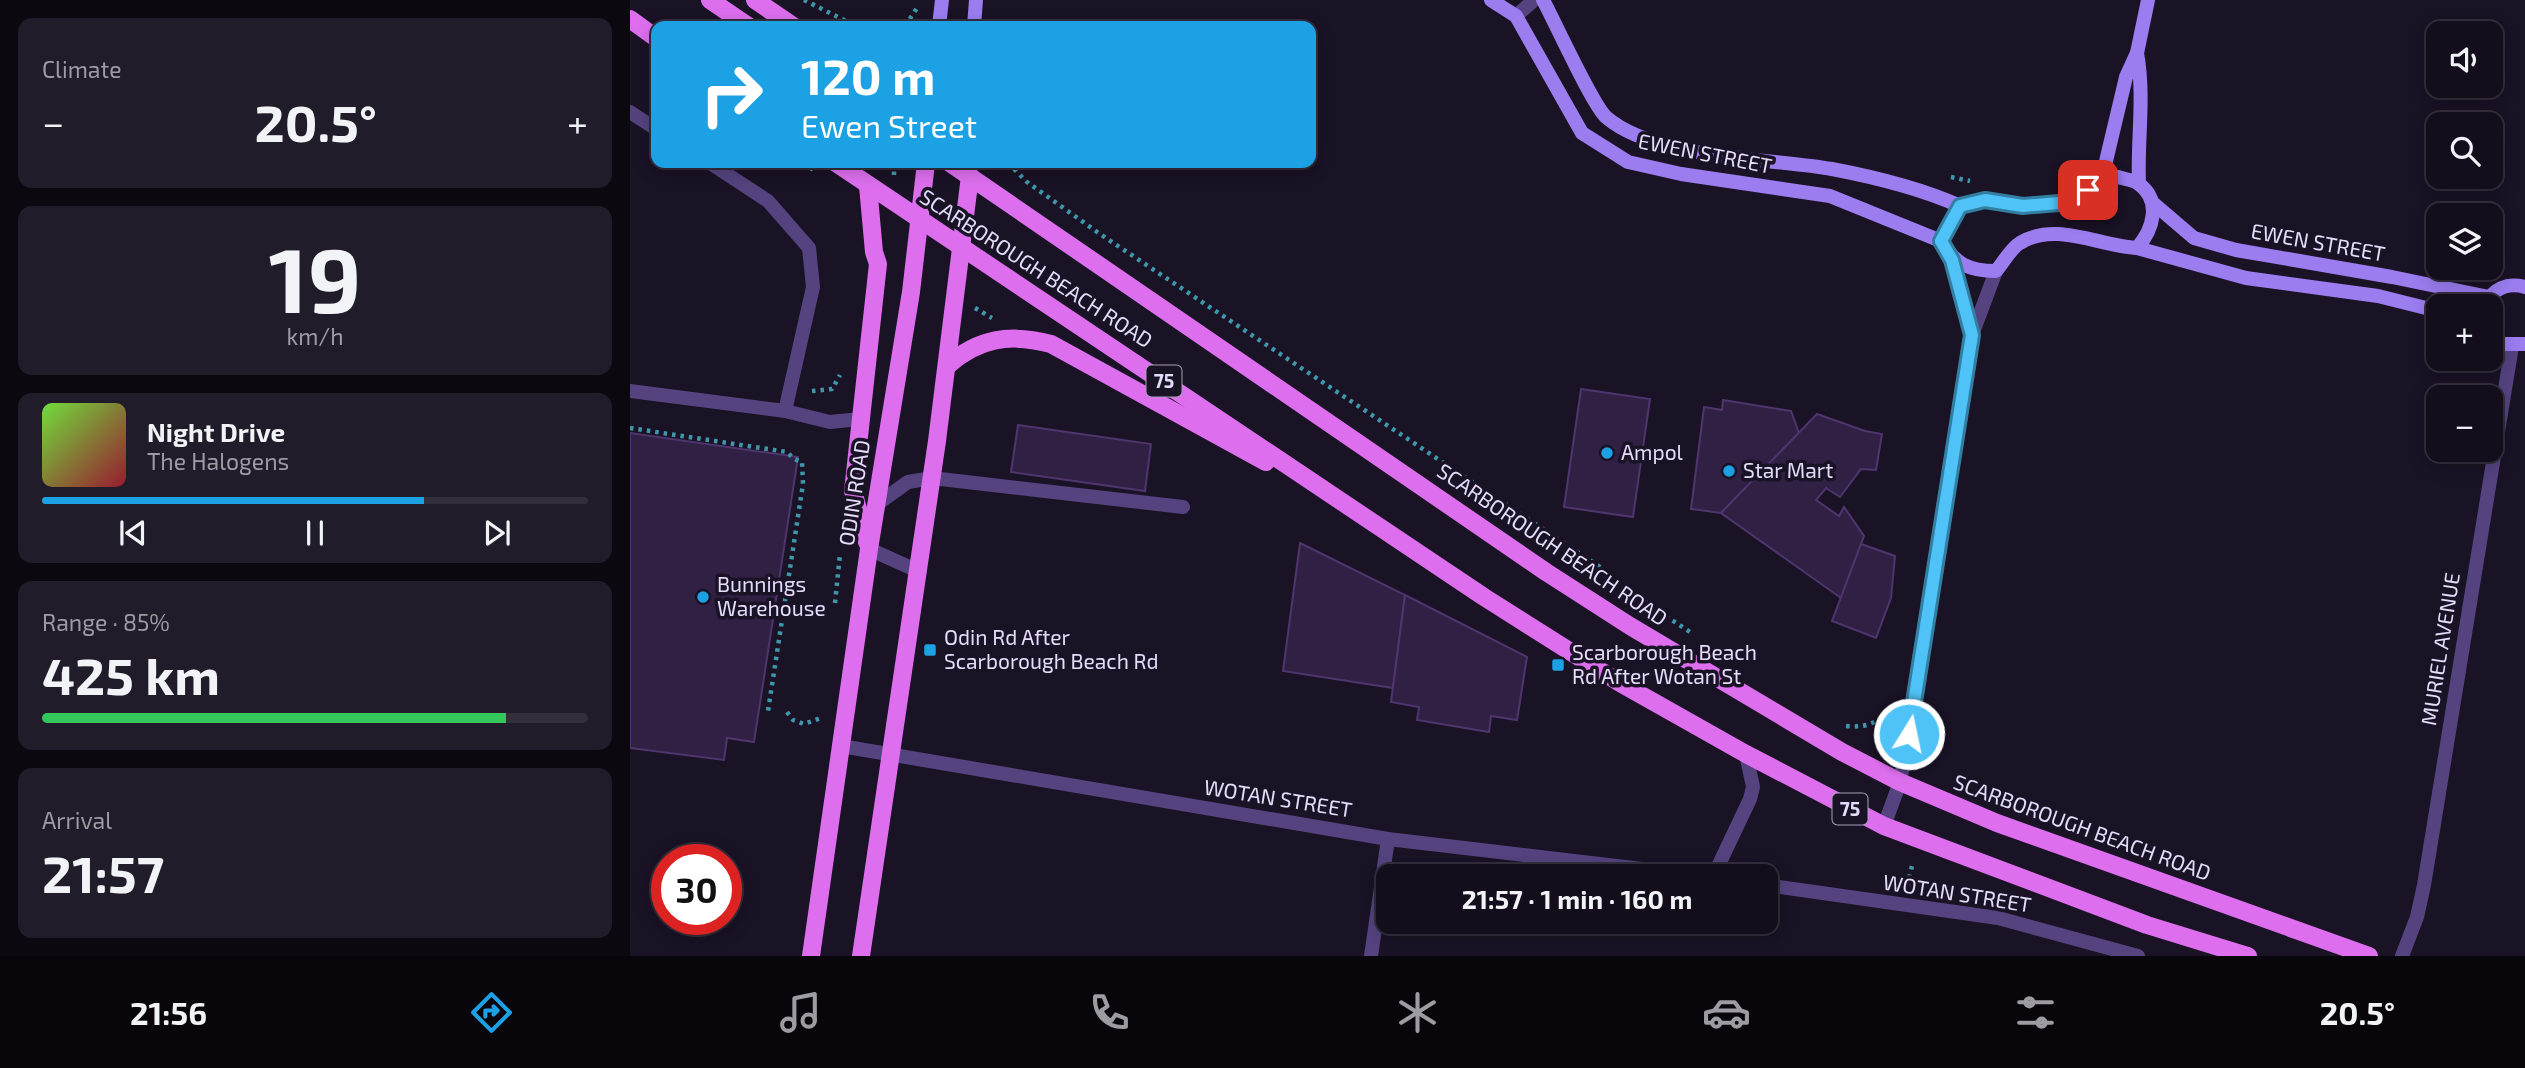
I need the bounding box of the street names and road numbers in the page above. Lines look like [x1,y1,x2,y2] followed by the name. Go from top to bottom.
[1636,127,1774,178] street label: EWEN STREET
[916,183,1158,352] street label: SCARBOROUGH BEACH ROAD
[2249,217,2387,266] street label: EWEN STREET
[1146,366,1182,396] road number: 75
[833,438,874,548] street label: ODIN ROAD
[1433,457,1673,630] street label: SCARBOROUGH BEACH ROAD
[2415,570,2464,727] street label: MURIEL AVENUE
[1950,768,2215,885] street label: SCARBOROUGH BEACH ROAD
[1202,773,1354,822] street label: WOTAN STREET
[1832,794,1868,824] road number: 75
[1881,868,2033,917] street label: WOTAN STREET

